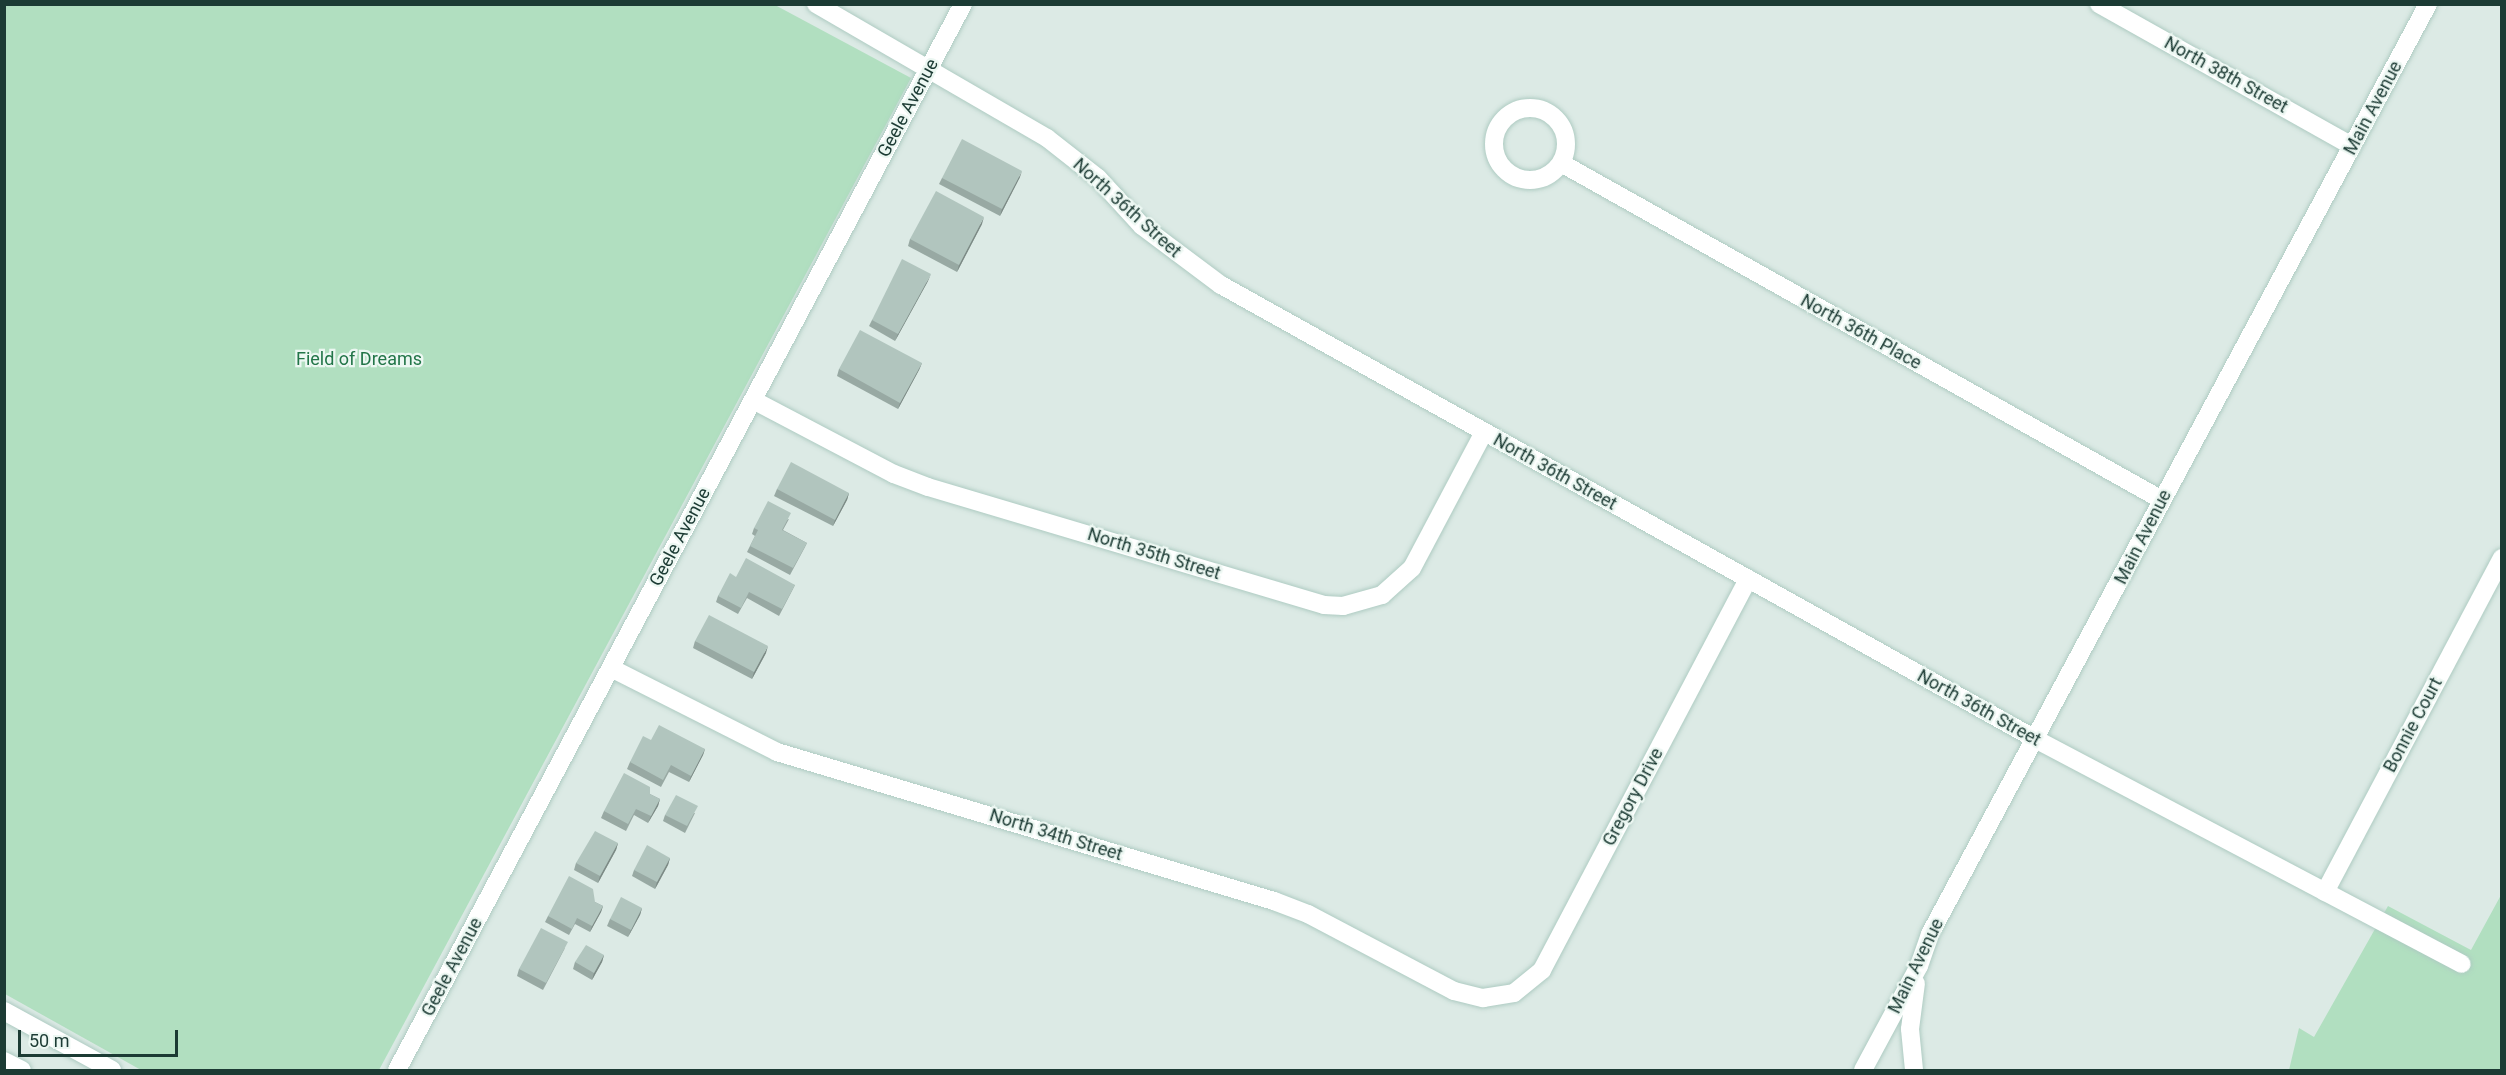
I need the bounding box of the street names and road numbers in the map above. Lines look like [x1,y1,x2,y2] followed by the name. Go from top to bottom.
[2160,32,2292,118] street label: North 38th Street
[873,55,943,161] street label: Geele Avenue
[2339,57,2407,159] street label: Main Avenue
[1069,154,1185,262] street label: North 36th Street
[1797,290,1925,374] street label: North 36th Place
[1489,429,1621,515] street label: North 36th Street
[645,484,715,590] street label: Geele Avenue
[2110,486,2176,588] street label: Main Avenue
[1085,524,1223,584] street label: North 35th Street
[1913,665,2045,751] street label: North 36th Street
[2379,674,2447,776] street label: Bonnie Court
[1598,744,1668,850] street label: Gregory Drive
[987,805,1125,865] street label: North 34th Street
[417,914,487,1020] street label: Geele Avenue
[1884,915,1948,1017] street label: Main Avenue

